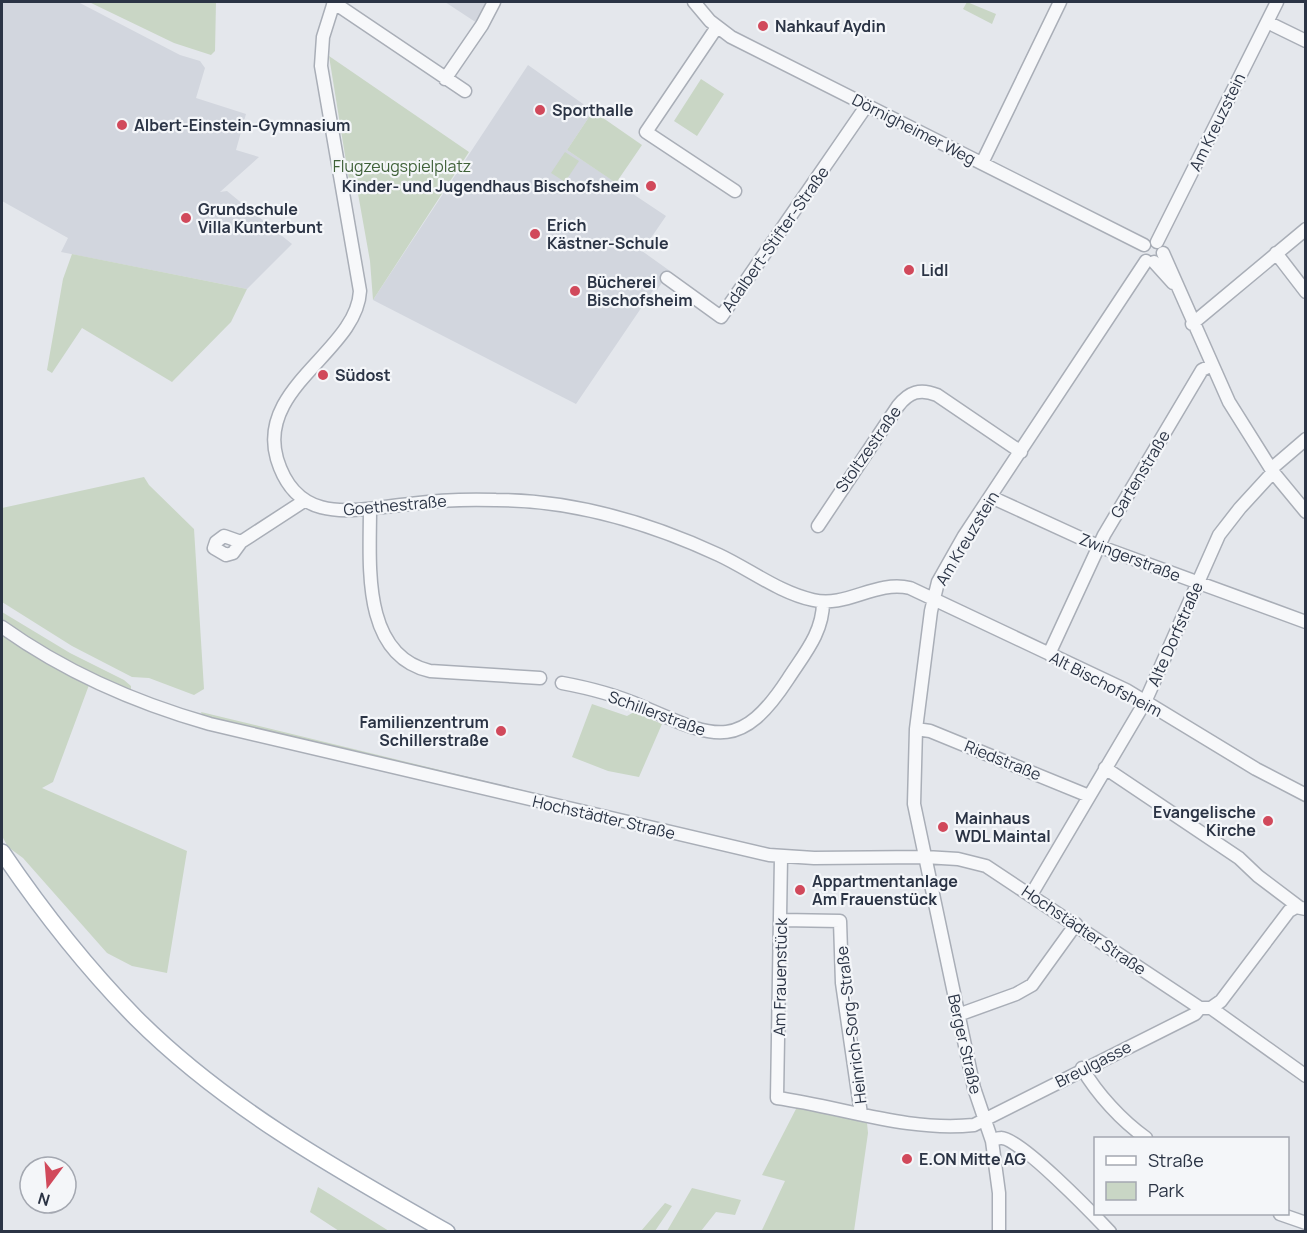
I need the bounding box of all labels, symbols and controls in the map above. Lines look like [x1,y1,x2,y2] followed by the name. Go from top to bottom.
[775,15,886,37] place label: Nahkauf Aydin
[756,19,770,33] marker: Nahkauf Aydin
[1184,69,1250,175] street label: Am Kreuzstein
[848,88,980,170] street label: Dörnigheimer Weg
[552,99,634,121] place label: Sporthalle
[533,103,547,117] marker: Sporthalle
[134,114,350,136] place label: Albert-Einstein-Gymnasium
[115,118,129,132] marker: Albert-Einstein-Gymnasium
[333,155,471,177] park label: Flugzeugspielplatz
[716,162,834,316] street label: Adalbert-Stifter-Straße
[342,175,639,197] place label: Kinder- und Jugendhaus Bischofsheim
[644,179,658,193] marker: Kinder- und Jugendhaus Bischofsheim
[198,198,323,238] place label: Grundschule Villa Kunterbunt
[179,211,193,225] marker: Grundschule Villa Kunterbunt
[547,214,669,254] place label: Erich Kästner-Schule
[528,227,542,241] marker: Erich Kästner-Schule
[921,259,948,281] place label: Lidl
[902,263,916,277] marker: Lidl
[587,271,693,311] place label: Bücherei Bischofsheim
[568,284,582,298] marker: Bücherei Bischofsheim
[335,364,391,386] place label: Südost
[316,368,330,382] marker: Südost
[830,401,906,497] street label: Stoltzestraße
[1105,426,1175,522] street label: Gartenstraße
[930,487,1004,589] street label: Am Kreuzstein
[343,490,447,520] street label: Goethestraße
[1076,528,1184,586] street label: Zwingerstraße
[1142,578,1208,690] street label: Alte Dorfstraße
[1046,646,1166,722] street label: Alt Bischofsheim
[605,685,709,741] street label: Schillerstraße
[359,711,489,751] place label: Familienzentrum Schillerstraße
[494,724,508,738] marker: Familienzentrum Schillerstraße
[961,735,1045,785] street label: Riedstraße
[530,790,678,844] street label: Hochstädter Straße
[1153,801,1256,841] place label: Evangelische Kirche
[955,807,1051,847] place label: Mainhaus WDL Maintal
[1261,814,1275,828] marker: Evangelische Kirche
[936,820,950,834] marker: Mainhaus WDL Maintal
[812,870,958,910] place label: Appartmentanlage Am Frauenstück
[1017,880,1151,980] street label: Hochstädter Straße
[793,883,807,897] marker: Appartmentanlage Am Frauenstück
[768,917,792,1036] street label: Am Frauenstück
[830,945,872,1105] street label: Heinrich-Sorg-Straße
[943,992,987,1096] street label: Berger Straße
[1051,1035,1135,1093] street label: Breulgasse
[1094,1137,1289,1215] legend
[919,1148,1026,1170] place label: E.ON Mitte AG
[1148,1148,1204,1172] text: Straße
[900,1152,914,1166] marker: E.ON Mitte AG
[18,1155,78,1215] north arrow
[1148,1178,1185,1202] text: Park
[35,1187,52,1212] text: N

